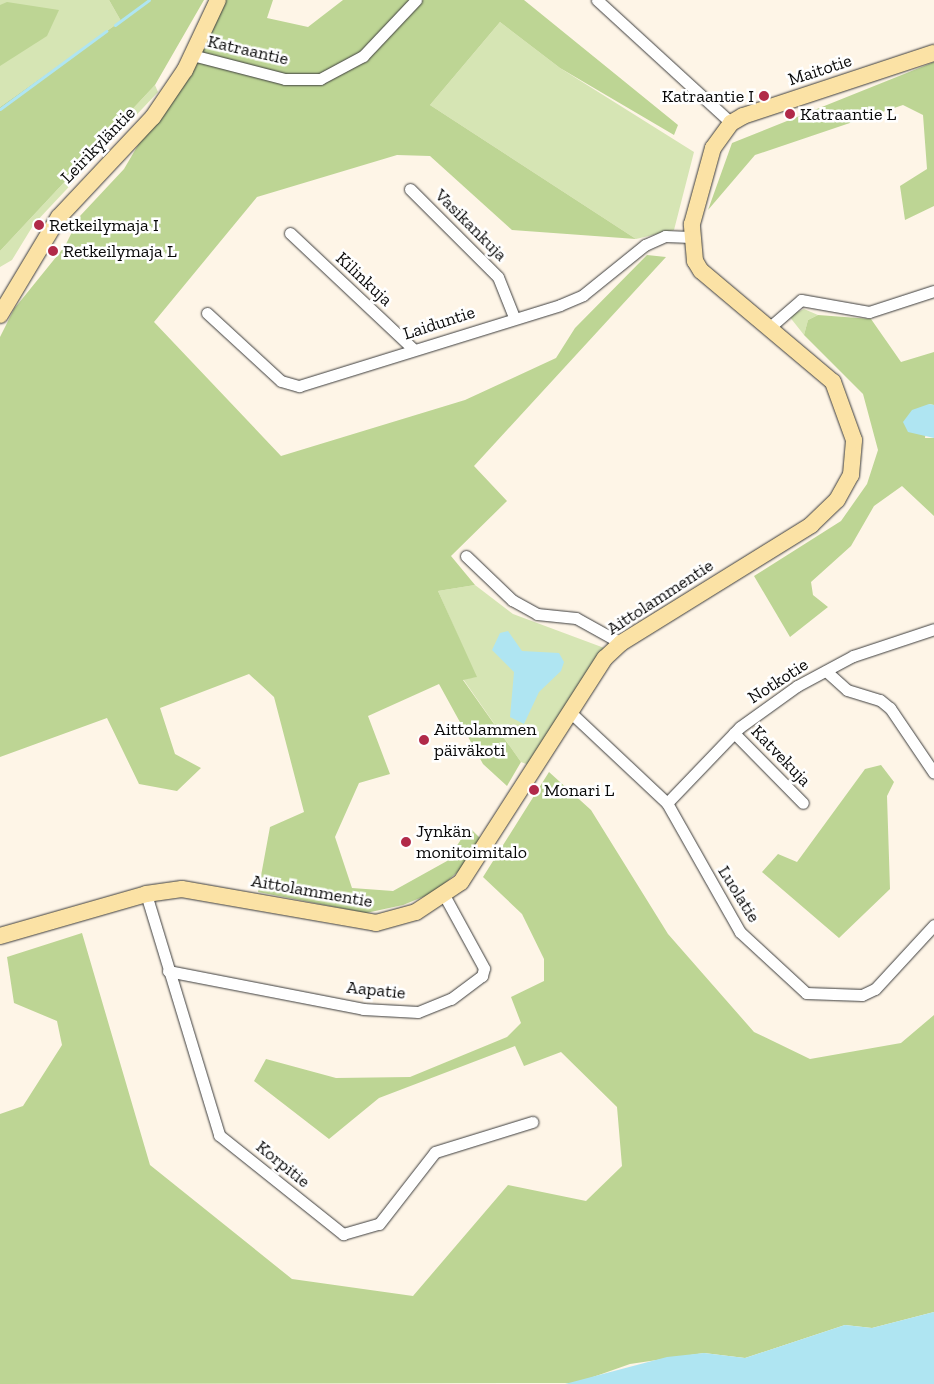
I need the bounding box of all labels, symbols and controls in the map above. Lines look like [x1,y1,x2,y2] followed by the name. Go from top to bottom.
[205,30,291,70] street label: Katraantie
[786,50,854,90] street label: Maitotie
[662,85,754,107] place label: Katraantie I
[758,90,770,102] marker: Katraantie I
[56,102,140,188] street label: Leirikyläntie
[800,103,896,125] place label: Katraantie L
[784,108,796,120] marker: Katraantie L
[430,184,512,266] street label: Vasikankuja
[49,214,159,236] place label: Retkeilymaja I
[33,219,45,231] marker: Retkeilymaja I
[63,240,177,262] place label: Retkeilymaja L
[47,245,59,257] marker: Retkeilymaja L
[331,247,397,311] street label: Kilinkuja
[400,301,478,345] street label: Laiduntie
[603,555,717,639] street label: Aittolammentie
[744,654,812,708] street label: Notkotie
[434,719,537,762] place label: Aittolammen päiväkoti
[747,721,815,791] street label: Katvekuja
[418,734,430,746] marker: Aittolammen päiväkoti
[544,779,614,801] place label: Monari L
[528,784,540,796] marker: Monari L
[416,821,527,864] place label: Jynkän monitoimitalo
[400,836,412,848] marker: Jynkän monitoimitalo
[713,862,765,926] street label: Luolatie
[250,870,374,912] street label: Aittolammentie
[345,976,407,1004] street label: Aapatie
[252,1136,314,1192] street label: Korpitie

